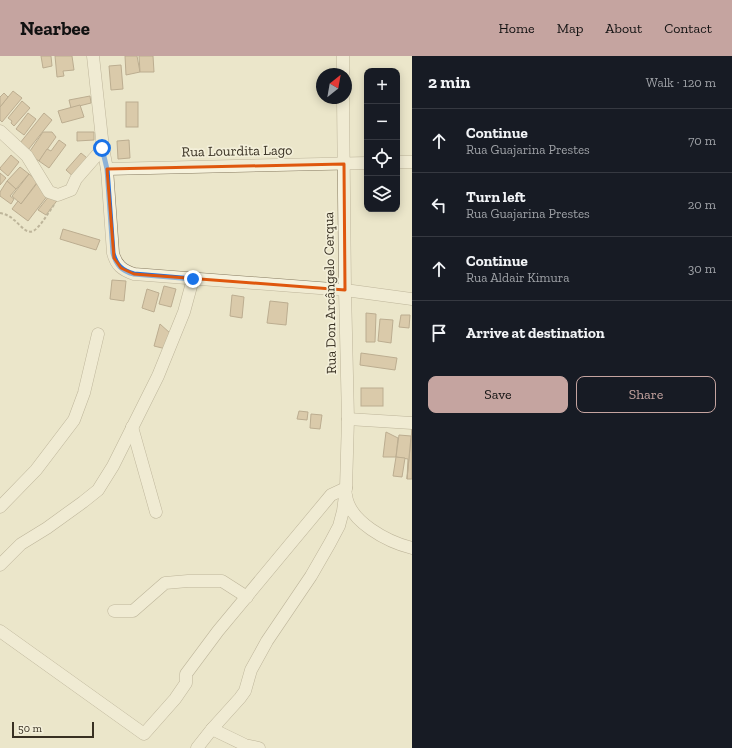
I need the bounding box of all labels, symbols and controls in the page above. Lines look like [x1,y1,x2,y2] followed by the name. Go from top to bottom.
[20,17,90,40] text: Nearbee
[499,20,535,37] text: Home
[557,20,583,37] text: Map
[605,20,642,37] text: About
[664,20,712,37] text: Contact
[316,68,352,104] north arrow
[364,68,400,212] map controls
[364,68,400,104] button: +
[428,72,470,92] text: 2 min
[646,75,716,90] text: Walk · 120 m
[364,104,400,140] button: −
[466,124,528,142] text: Continue
[428,130,450,152] icon: ahead
[688,133,716,148] text: 70 m
[93,139,111,157] route start
[364,140,400,176] button: locate
[181,142,293,160] street label: Rua Lourdita Lago
[466,142,590,157] text: Rua Guajarina Prestes
[364,176,400,212] button: layers
[466,188,526,206] text: Turn left
[428,194,450,216] icon: left
[688,197,716,212] text: 20 m
[466,206,590,221] text: Rua Guajarina Prestes
[320,211,340,374] street label: Rua Don Arcângelo Cerqua
[466,252,528,270] text: Continue
[428,258,450,280] icon: ahead
[688,261,716,276] text: 30 m
[184,270,202,288] route end
[466,270,570,285] text: Rua Aldair Kimura
[428,322,450,344] icon: arrive
[466,324,605,342] text: Arrive at destination
[428,376,568,413] button: Save
[576,376,716,413] button: Share
[12,720,94,739] scale bar
[18,722,42,735] text: 50 m

